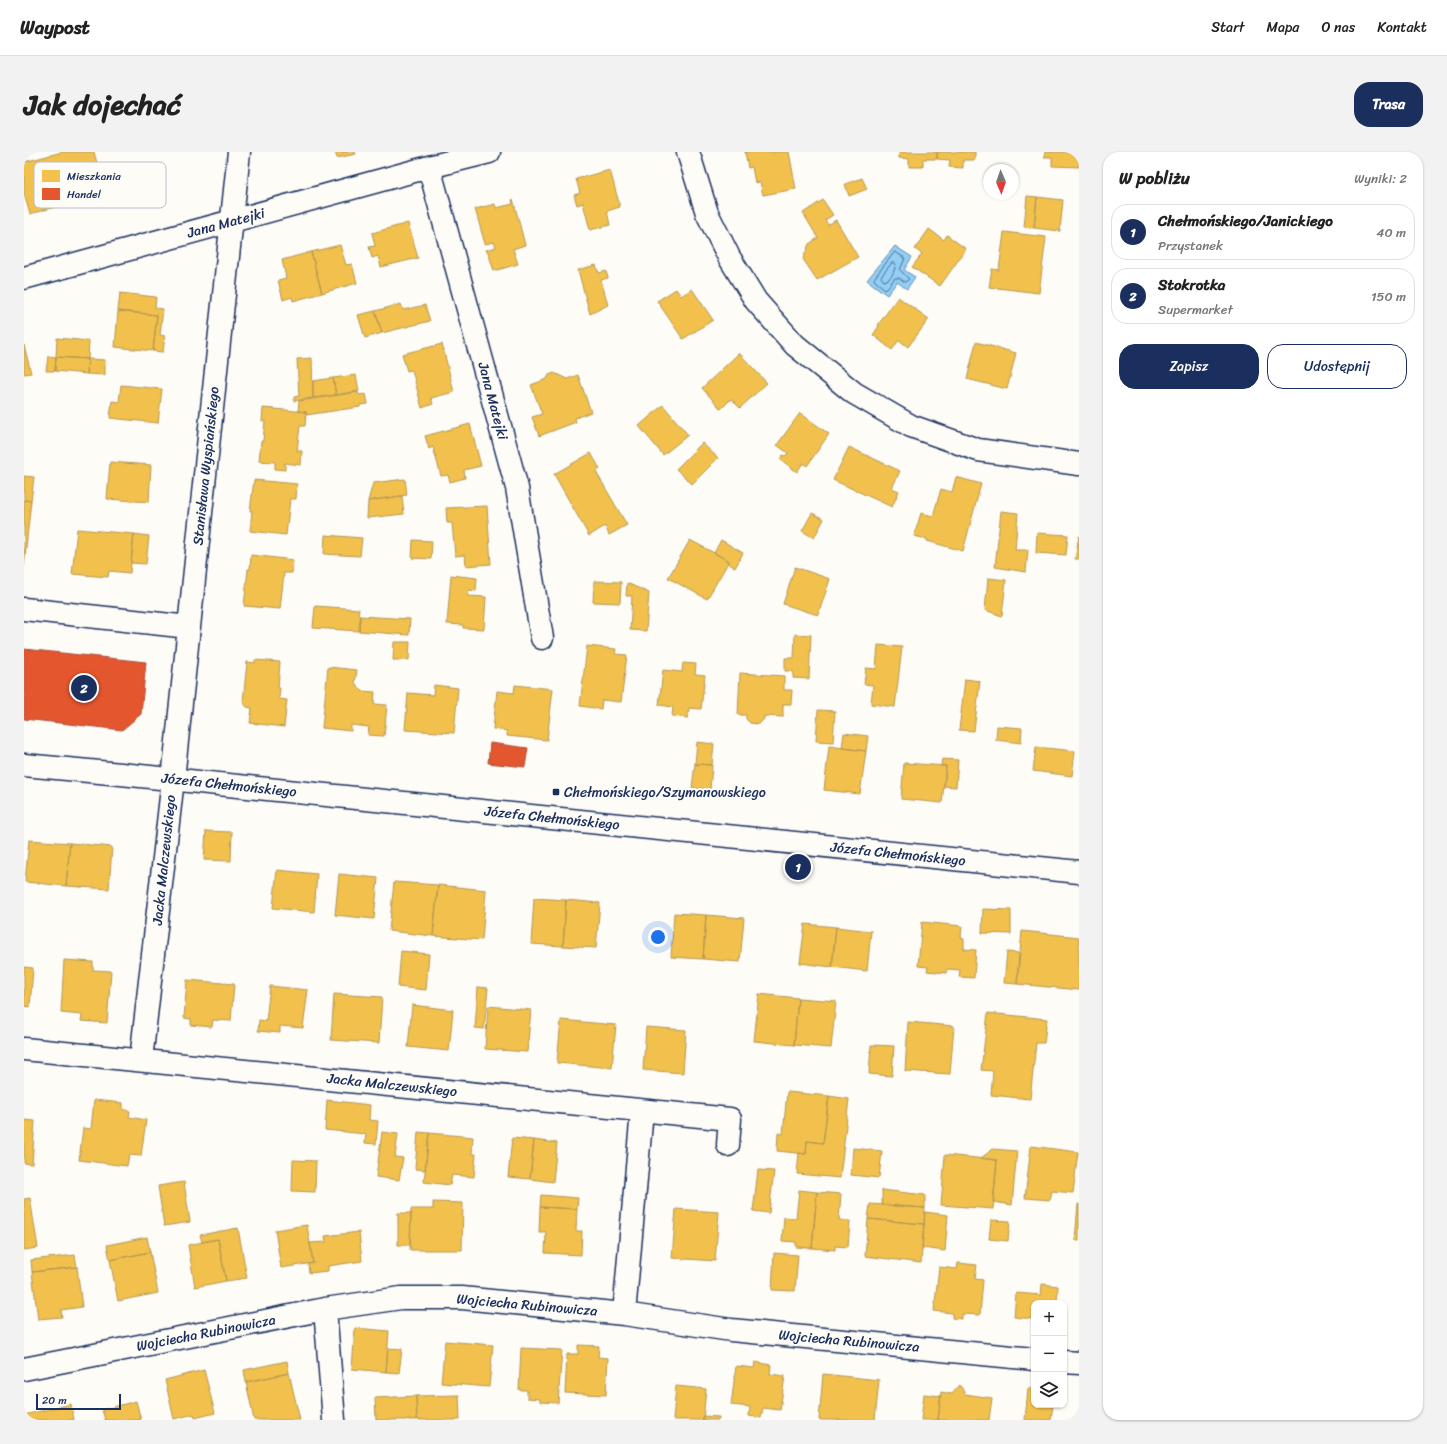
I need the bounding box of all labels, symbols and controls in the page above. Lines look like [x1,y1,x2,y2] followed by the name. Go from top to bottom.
[20,11,90,44] text: Waypost
[1211,15,1245,40] text: Start
[1267,15,1299,40] text: Mapa
[1321,15,1355,40] text: O nas
[1377,15,1427,40] text: Kontakt
[24,80,181,129] text: Jak dojechać
[1354,82,1423,127] button: Trasa
[34,162,166,208] legend
[1119,163,1190,193] text: W pobliżu
[983,164,1019,200] north arrow
[67,167,121,186] text: Mieszkania
[1354,167,1407,190] text: Wyniki: 2
[67,185,102,204] text: Handel
[183,200,269,246] street label: Jana Matejki
[1158,208,1333,234] text: Chełmońskiego/Janickiego
[1130,221,1136,244] text: 1
[1376,221,1406,244] text: 40 m
[1158,234,1223,257] text: Przystanek
[1158,272,1225,298] text: Stokrotka
[1129,285,1137,308] text: 2
[1371,285,1406,308] text: 150 m
[1158,298,1233,321] text: Supermarket
[1119,344,1259,389] button: Zapisz
[1267,344,1407,389] button: Udostępnij
[470,358,516,444] street label: Jana Matejki
[185,385,227,547] street label: Stanisława Wyspiańskiego
[71,673,97,703] pin: 2
[159,765,298,805] street label: Józefa Chełmońskiego
[564,780,766,805] place label: Chełmońskiego/Szymanowskiego
[551,787,561,797] marker: Chełmońskiego/Szymanowskiego
[145,794,183,927] street label: Jacka Malczewskiego
[482,798,621,838] street label: Józefa Chełmońskiego
[828,834,967,874] street label: Józefa Chełmońskiego
[785,852,811,882] pin: 1
[648,927,668,947] your location
[325,1066,458,1104] street label: Jacka Malczewskiego
[456,1286,598,1324] street label: Wojciecha Rubinowicza
[1031,1300,1067,1408] map controls
[1031,1300,1067,1336] button: +
[134,1307,278,1359] street label: Wojciecha Rubinowicza
[778,1322,920,1360] street label: Wojciecha Rubinowicza
[1031,1336,1067,1372] button: −
[1031,1372,1067,1408] button: layers
[42,1391,67,1410] text: 20 m
[36,1392,121,1411] scale bar

